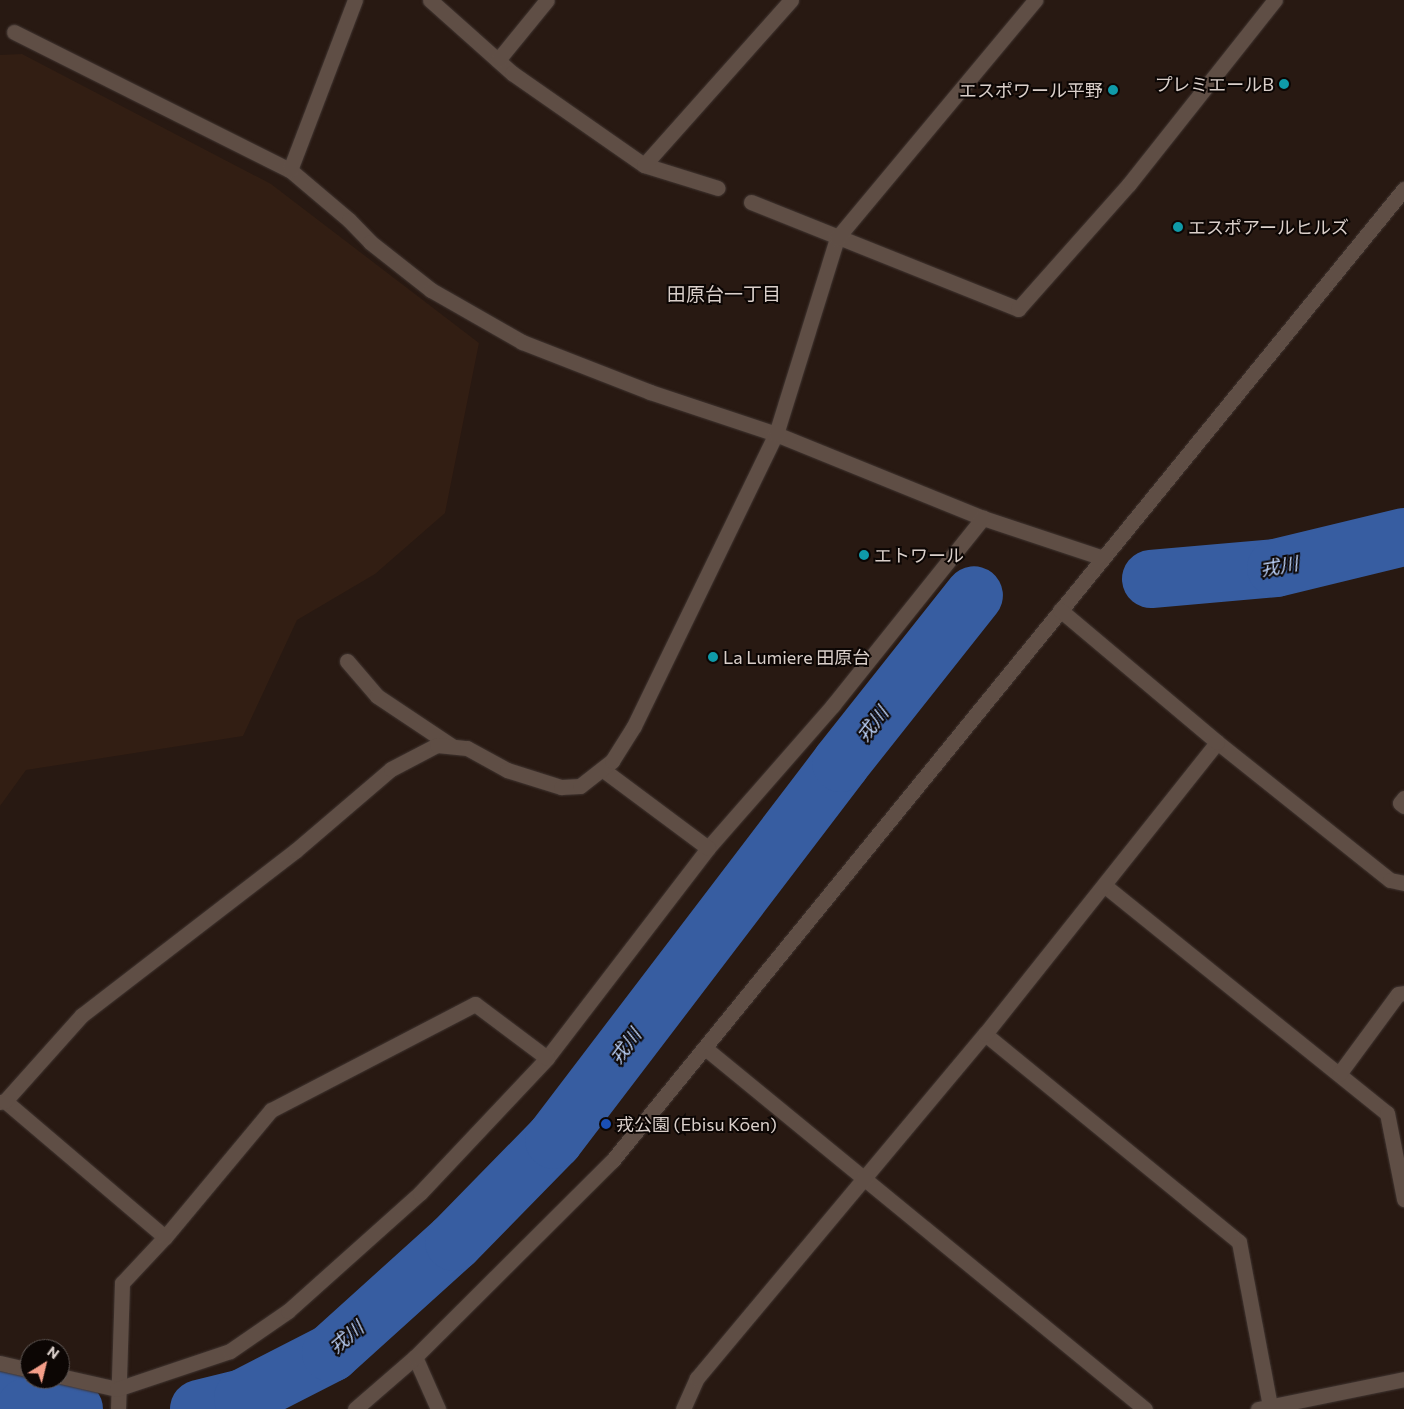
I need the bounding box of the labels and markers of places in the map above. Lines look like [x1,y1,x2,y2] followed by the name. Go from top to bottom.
[1154,73,1274,95] place label: プレミエールB
[1278,78,1290,90] marker: プレミエールB
[959,79,1103,101] place label: エスポワール平野
[1107,84,1119,96] marker: エスポワール平野
[1188,216,1349,238] place label: エスポアールヒルズ
[1172,221,1184,233] marker: エスポアールヒルズ
[874,544,964,566] place label: エトワール
[858,549,870,561] marker: エトワール
[723,646,870,668] place label: La Lumiere 田原台
[707,651,719,663] marker: La Lumiere 田原台
[616,1113,777,1135] place label: 戎公園 (Ebisu Kōen)
[600,1118,612,1130] marker: 戎公園 (Ebisu Kōen)

